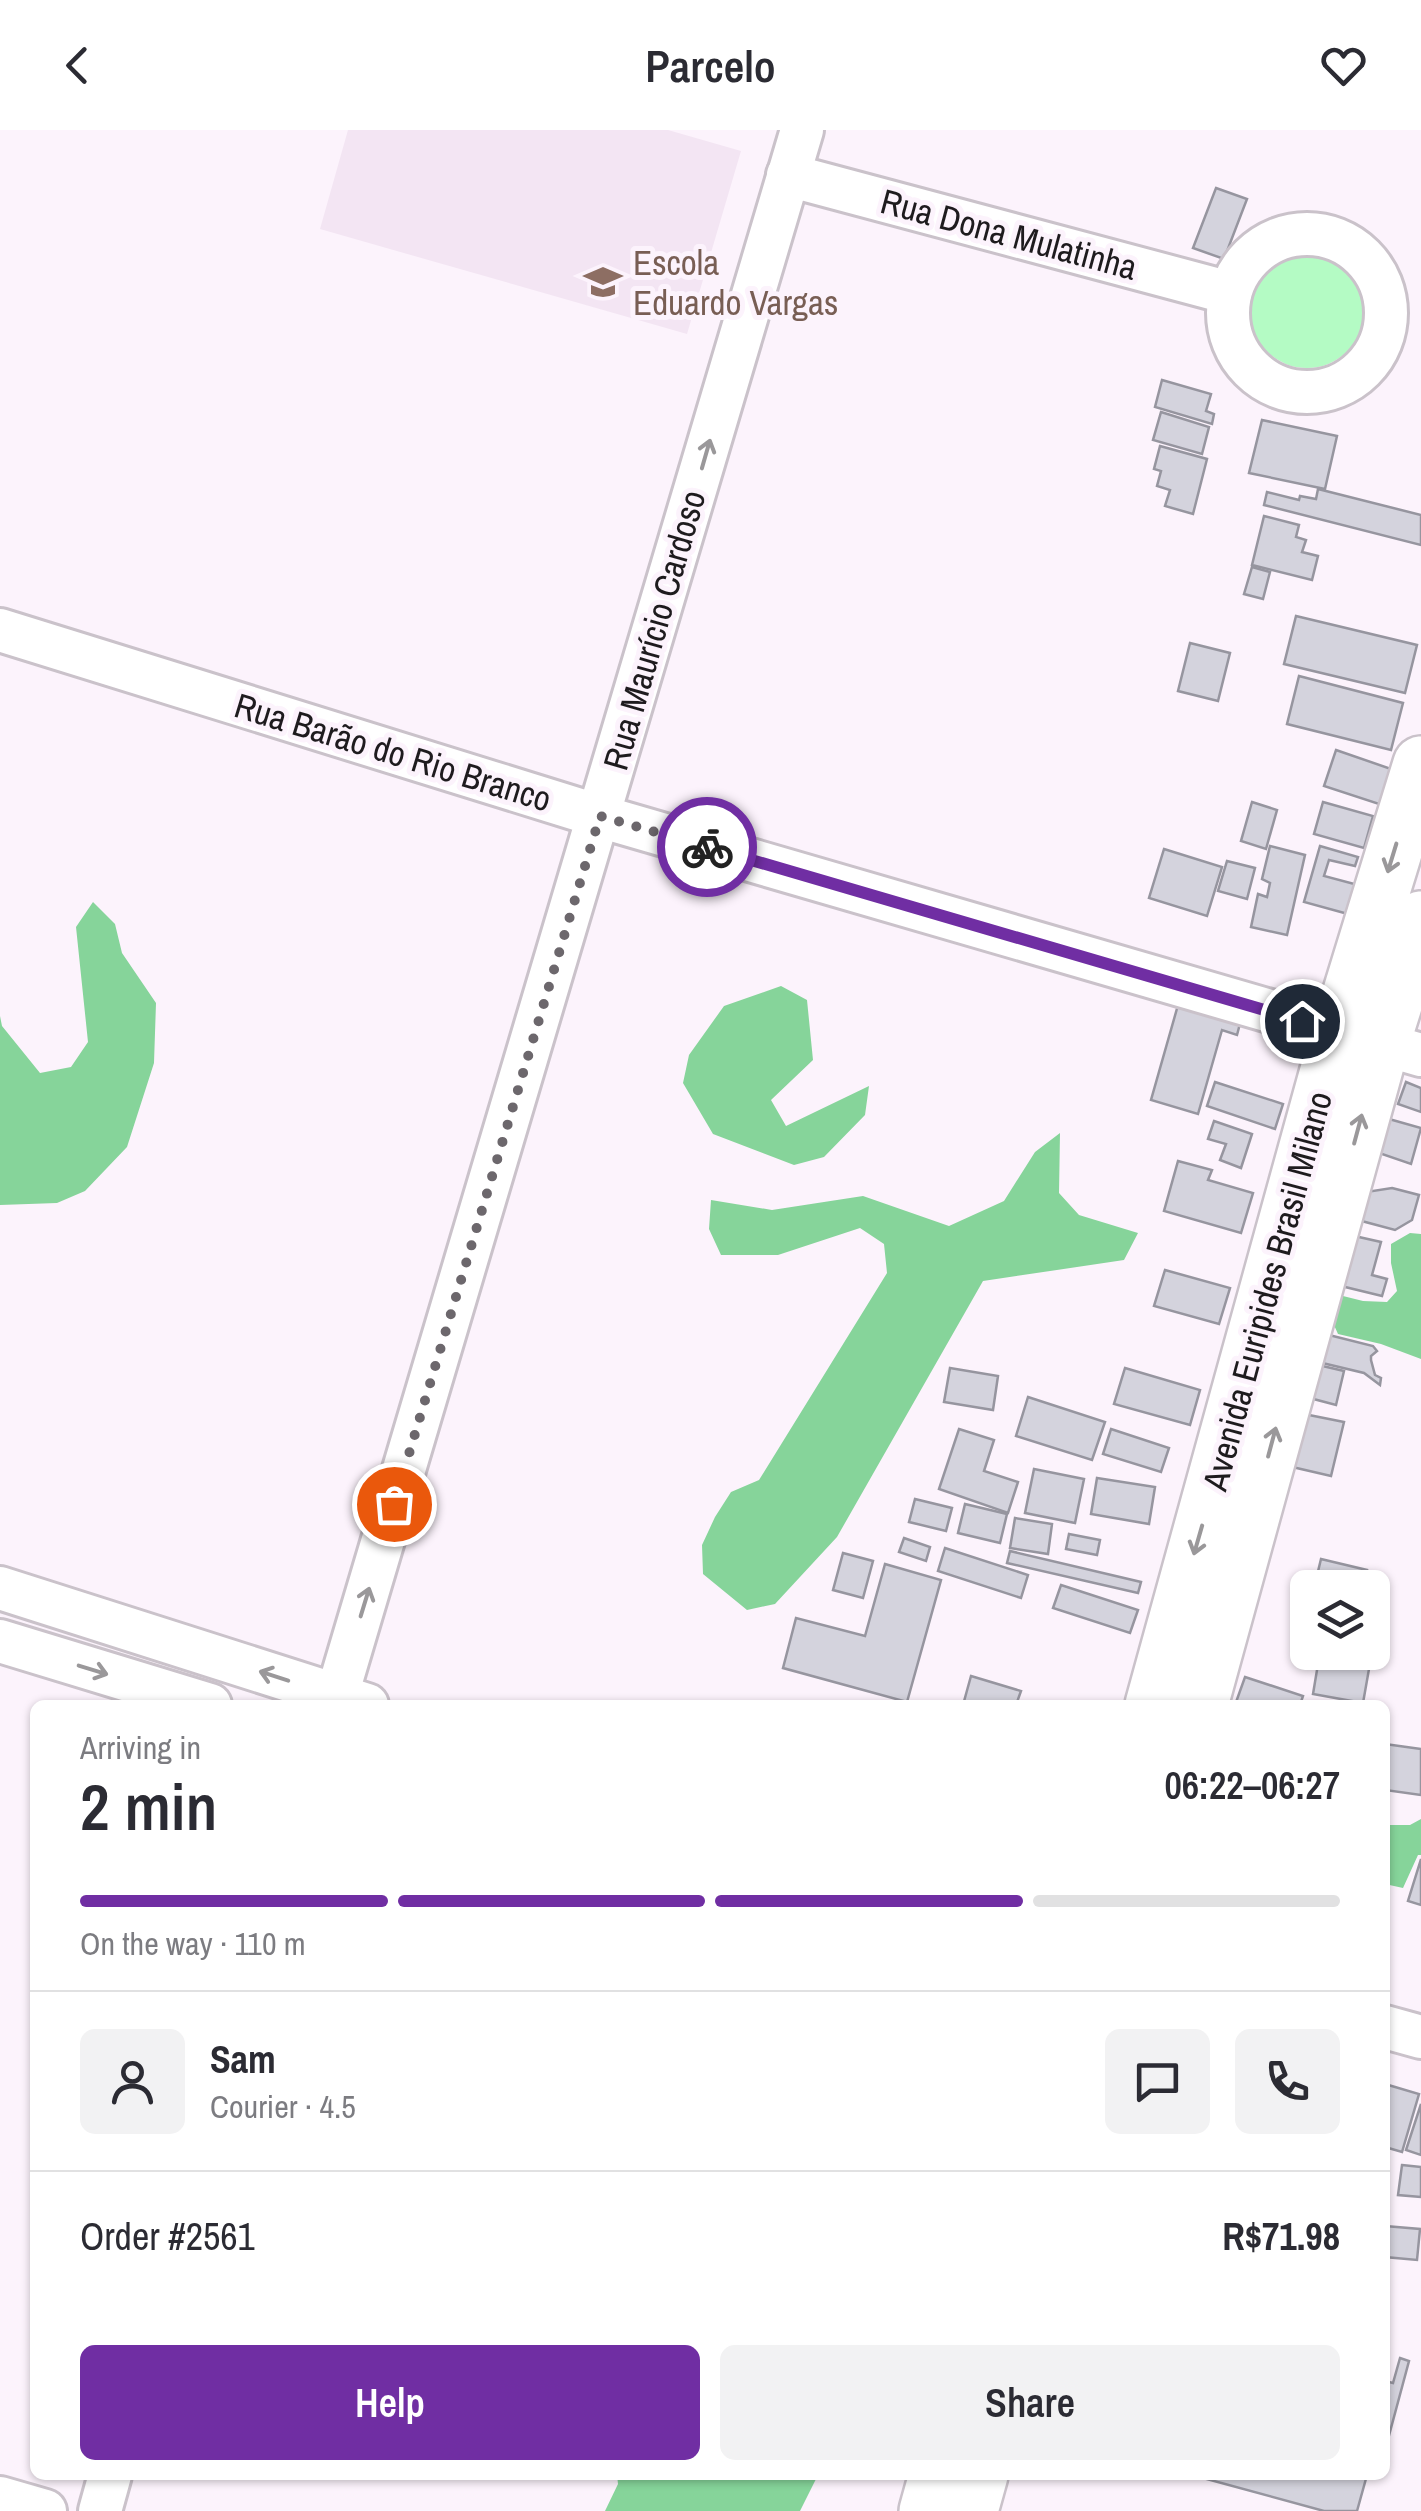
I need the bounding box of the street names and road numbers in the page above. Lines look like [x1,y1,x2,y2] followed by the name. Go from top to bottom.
[876,177,1142,291] street label: Rua Dona Mulatinha
[592,485,716,775] street label: Rua Maurício Cardoso
[229,681,557,823] street label: Rua Barão do Rio Branco
[1191,1086,1343,1497] street label: Avenida Euripides Brasil Milano

